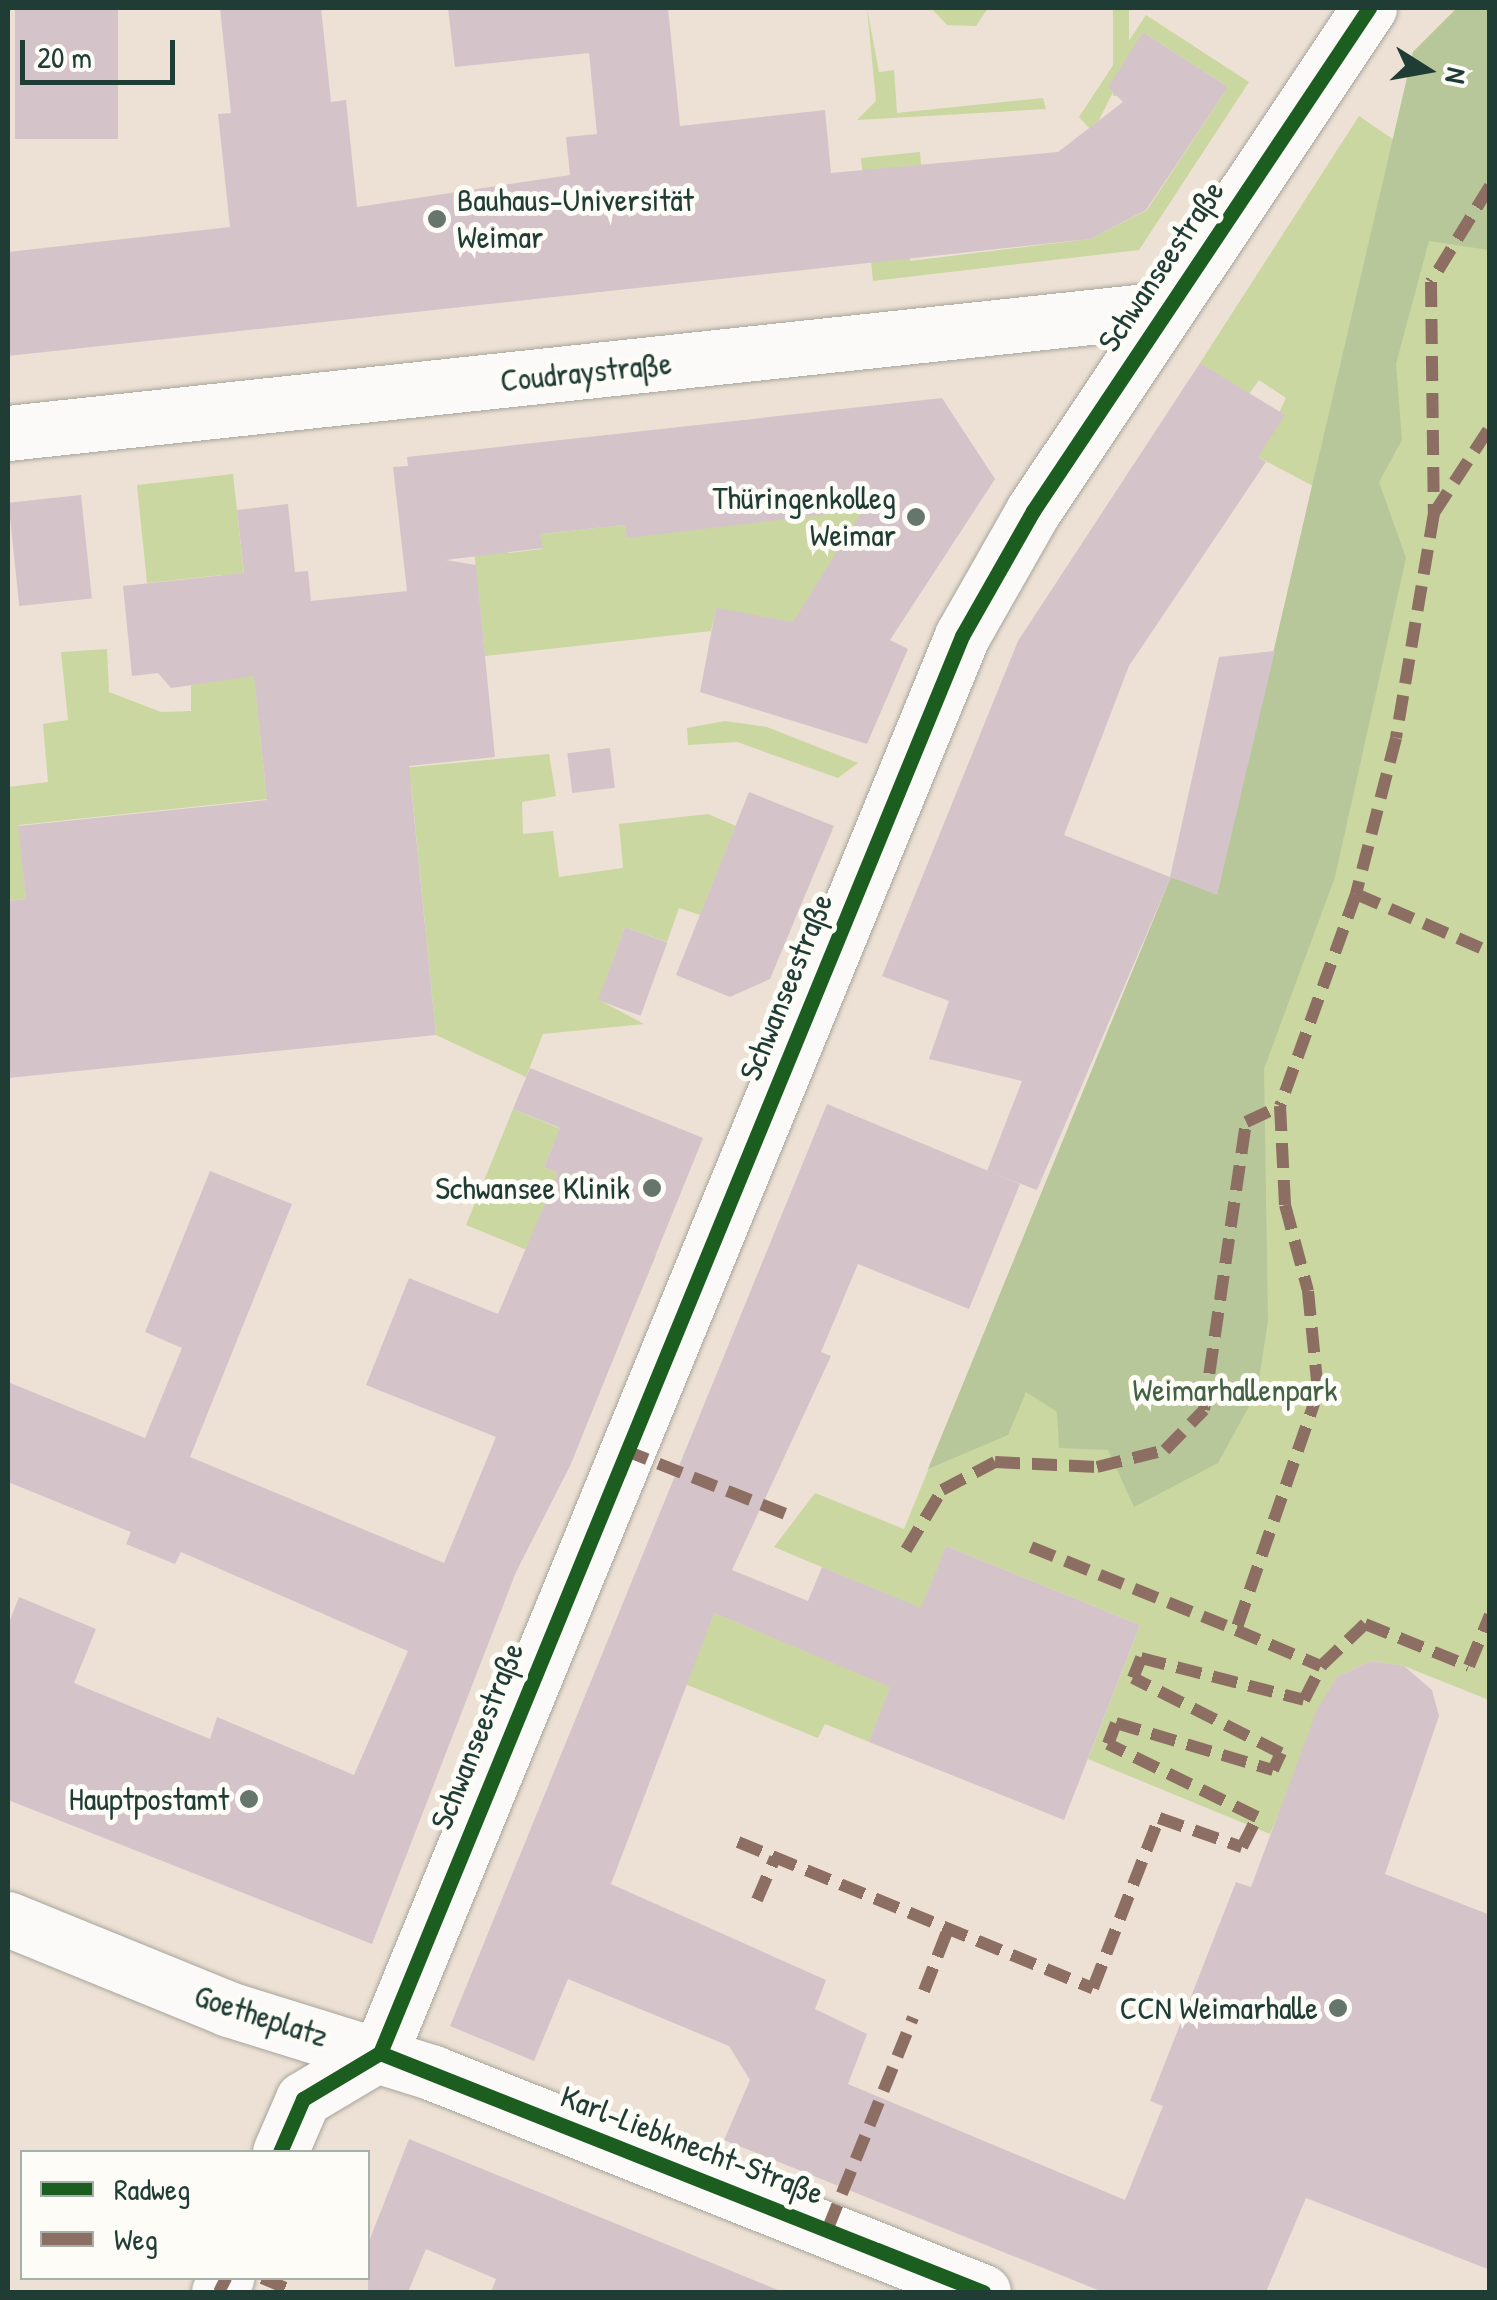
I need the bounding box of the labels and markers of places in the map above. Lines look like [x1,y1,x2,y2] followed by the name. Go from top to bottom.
[457,182,694,257] place label: Bauhaus-Universität Weimar
[426,208,448,230] marker: Bauhaus-Universität Weimar
[712,480,896,555] place label: Thüringenkolleg Weimar
[905,506,927,528] marker: Thüringenkolleg Weimar
[435,1169,630,1207] place label: Schwansee Klinik
[639,1175,665,1201] marker: Schwansee Klinik
[69,1780,229,1818] place label: Hauptpostamt
[238,1788,260,1810] marker: Hauptpostamt
[1120,1989,1318,2027] place label: CCN Weimarhalle
[1327,1997,1349,2019] marker: CCN Weimarhalle

